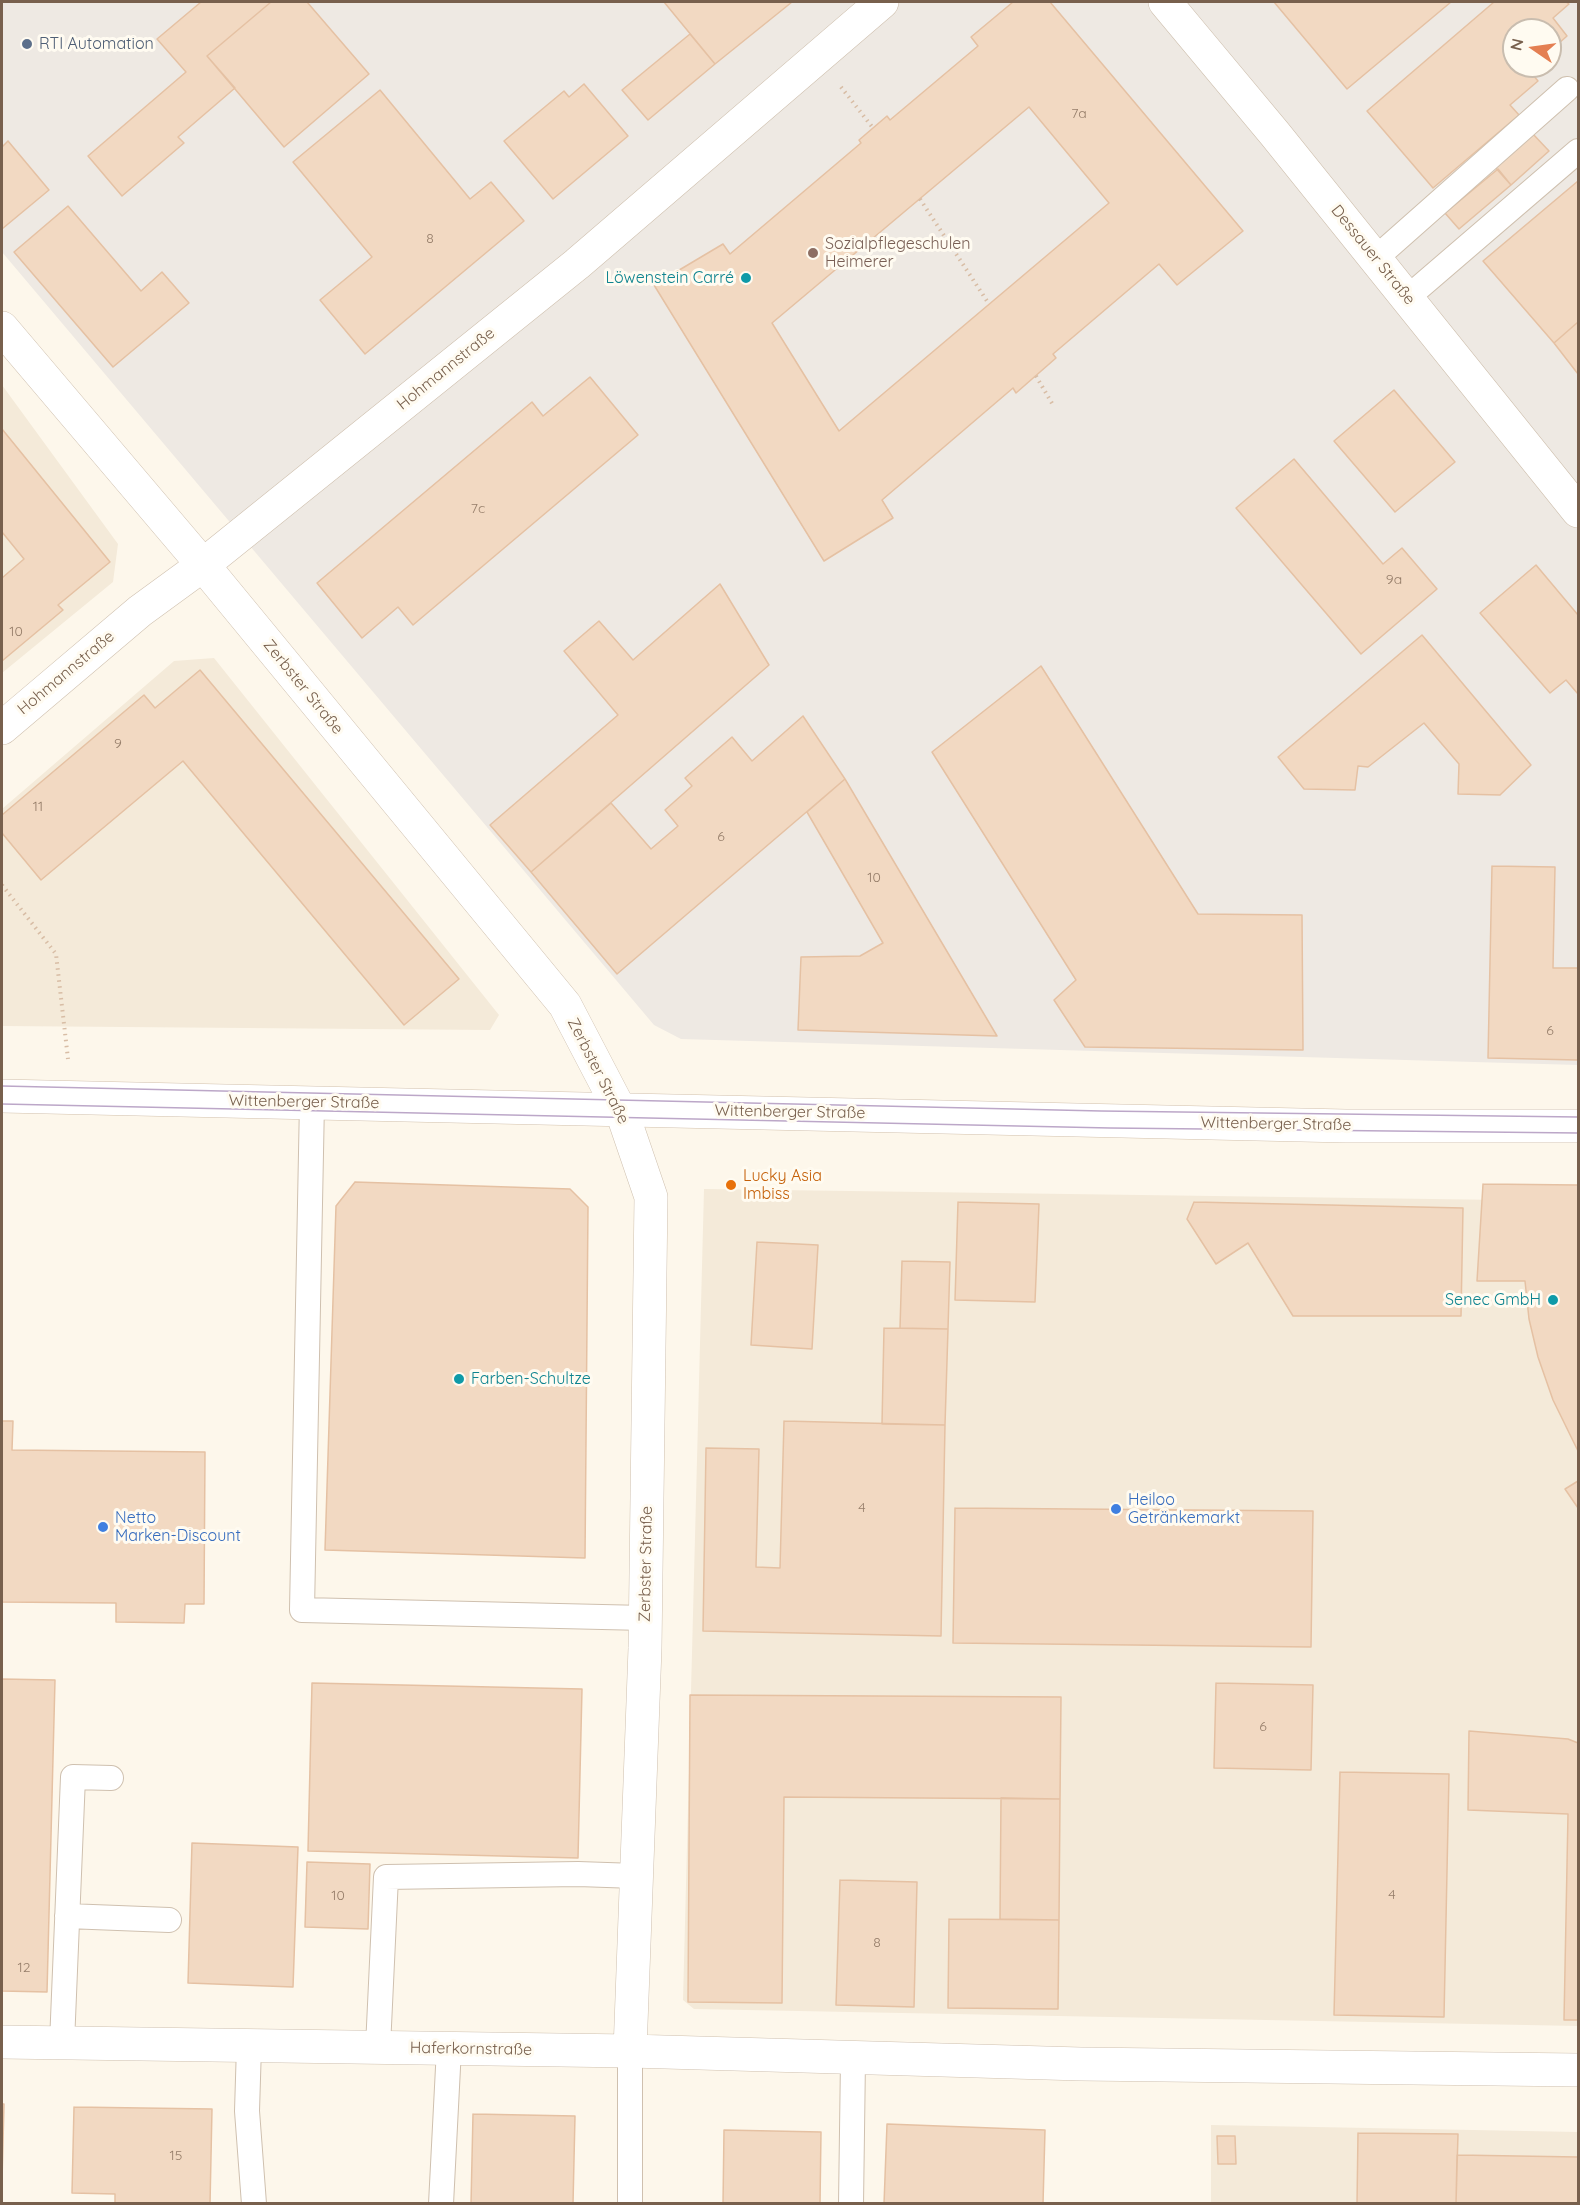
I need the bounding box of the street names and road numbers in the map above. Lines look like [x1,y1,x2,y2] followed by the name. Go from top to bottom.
[1327,201,1419,309] street label: Dessauer Straße
[393,324,499,414] street label: Hohmannstraße
[14,627,118,719] street label: Hohmannstraße
[259,636,347,738] street label: Zerbster Straße
[563,1015,633,1127] street label: Zerbster Straße
[229,1091,379,1113] street label: Wittenberger Straße
[715,1101,865,1123] street label: Wittenberger Straße
[1201,1113,1351,1135] street label: Wittenberger Straße
[635,1506,657,1622] street label: Zerbster Straße
[410,2038,532,2060] street label: Haferkornstraße

